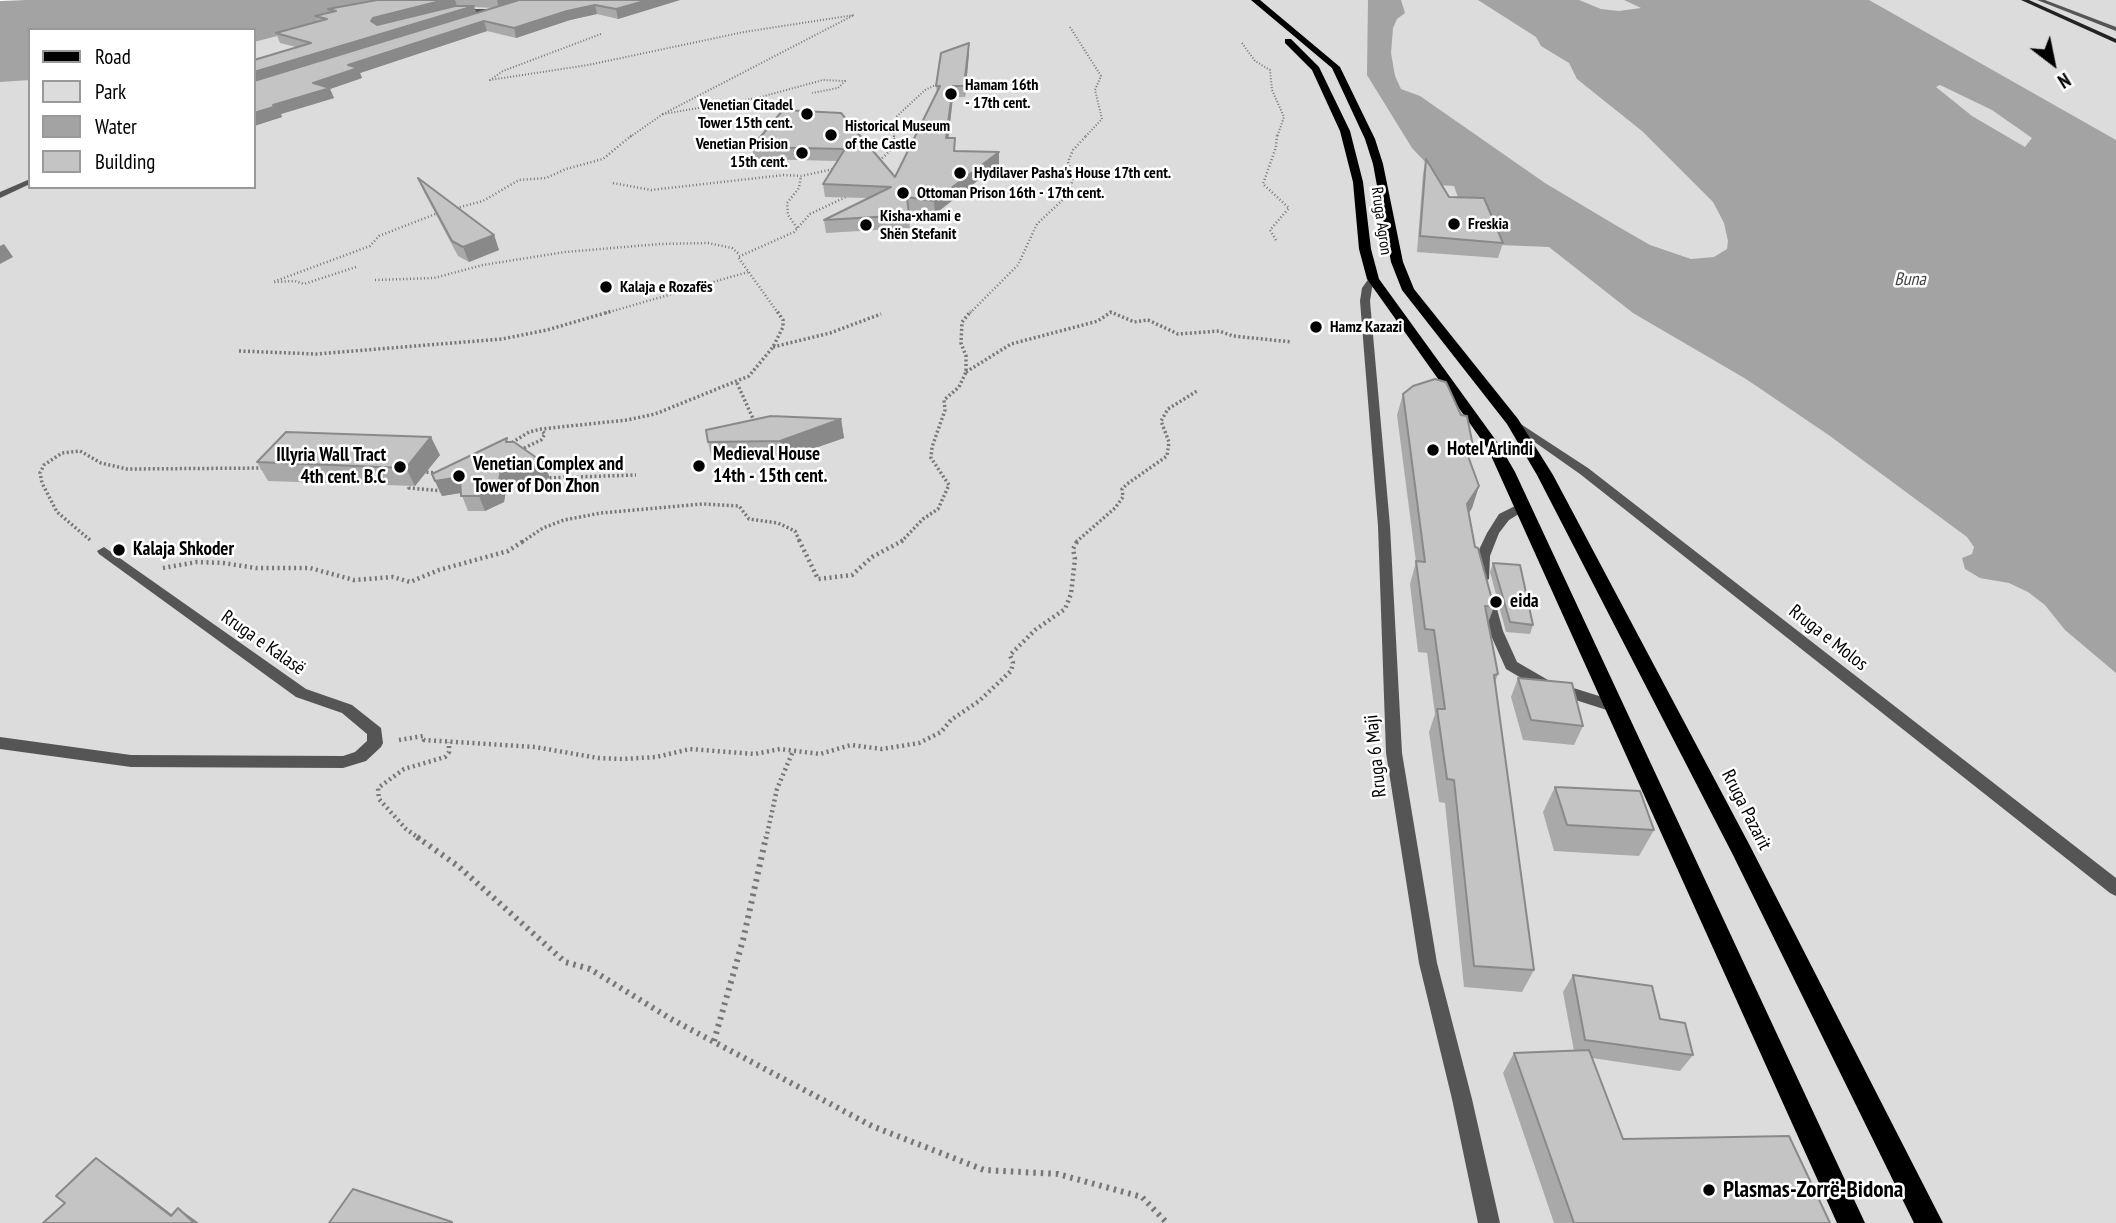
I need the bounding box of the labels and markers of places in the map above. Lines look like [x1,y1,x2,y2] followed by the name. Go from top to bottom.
[965,75,1038,113] place label: Hamam 16th - 17th cent.
[943,86,959,102] marker: Hamam 16th - 17th cent.
[698,95,793,133] place label: Venetian Citadel Tower 15th cent.
[799,106,815,122] marker: Venetian Citadel Tower 15th cent.
[845,116,950,154] place label: Historical Museum of the Castle
[823,127,839,143] marker: Historical Museum of the Castle
[696,134,788,172] place label: Venetian Prision 15th cent.
[794,145,810,161] marker: Venetian Prision 15th cent.
[974,163,1171,183] place label: Hydilaver Pasha's House 17th cent.
[952,165,968,181] marker: Hydilaver Pasha's House 17th cent.
[917,183,1104,203] place label: Ottoman Prison 16th - 17th cent.
[895,185,911,201] marker: Ottoman Prison 16th - 17th cent.
[880,206,961,244] place label: Kisha-xhami e Shën Stefanit
[1468,214,1509,234] place label: Freskia
[1446,216,1462,232] marker: Freskia
[858,217,874,233] marker: Kisha-xhami e Shën Stefanit
[620,277,713,297] place label: Kalaja e Rozafës
[598,279,614,295] marker: Kalaja e Rozafës
[1330,317,1402,337] place label: Hamz Kazazi
[1308,319,1324,335] marker: Hamz Kazazi
[1447,439,1533,461] place label: Hotel Arlindi
[1425,442,1441,458] marker: Hotel Arlindi
[713,444,827,488] place label: Medieval House 14th - 15th cent.
[276,445,386,489] place label: Illyria Wall Tract 4th cent. B.C
[473,454,623,498] place label: Venetian Complex and Tower of Don Zhon
[691,458,707,474] marker: Medieval House 14th - 15th cent.
[392,459,408,475] marker: Illyria Wall Tract 4th cent. B.C
[451,468,467,484] marker: Venetian Complex and Tower of Don Zhon
[133,539,234,561] place label: Kalaja Shkoder
[111,542,127,558] marker: Kalaja Shkoder
[1510,591,1539,613] place label: eida
[1488,594,1504,610] marker: eida
[1723,1176,1903,1204] place label: Plasmas-Zorrë-Bidona
[1701,1182,1717,1198] marker: Plasmas-Zorrë-Bidona

